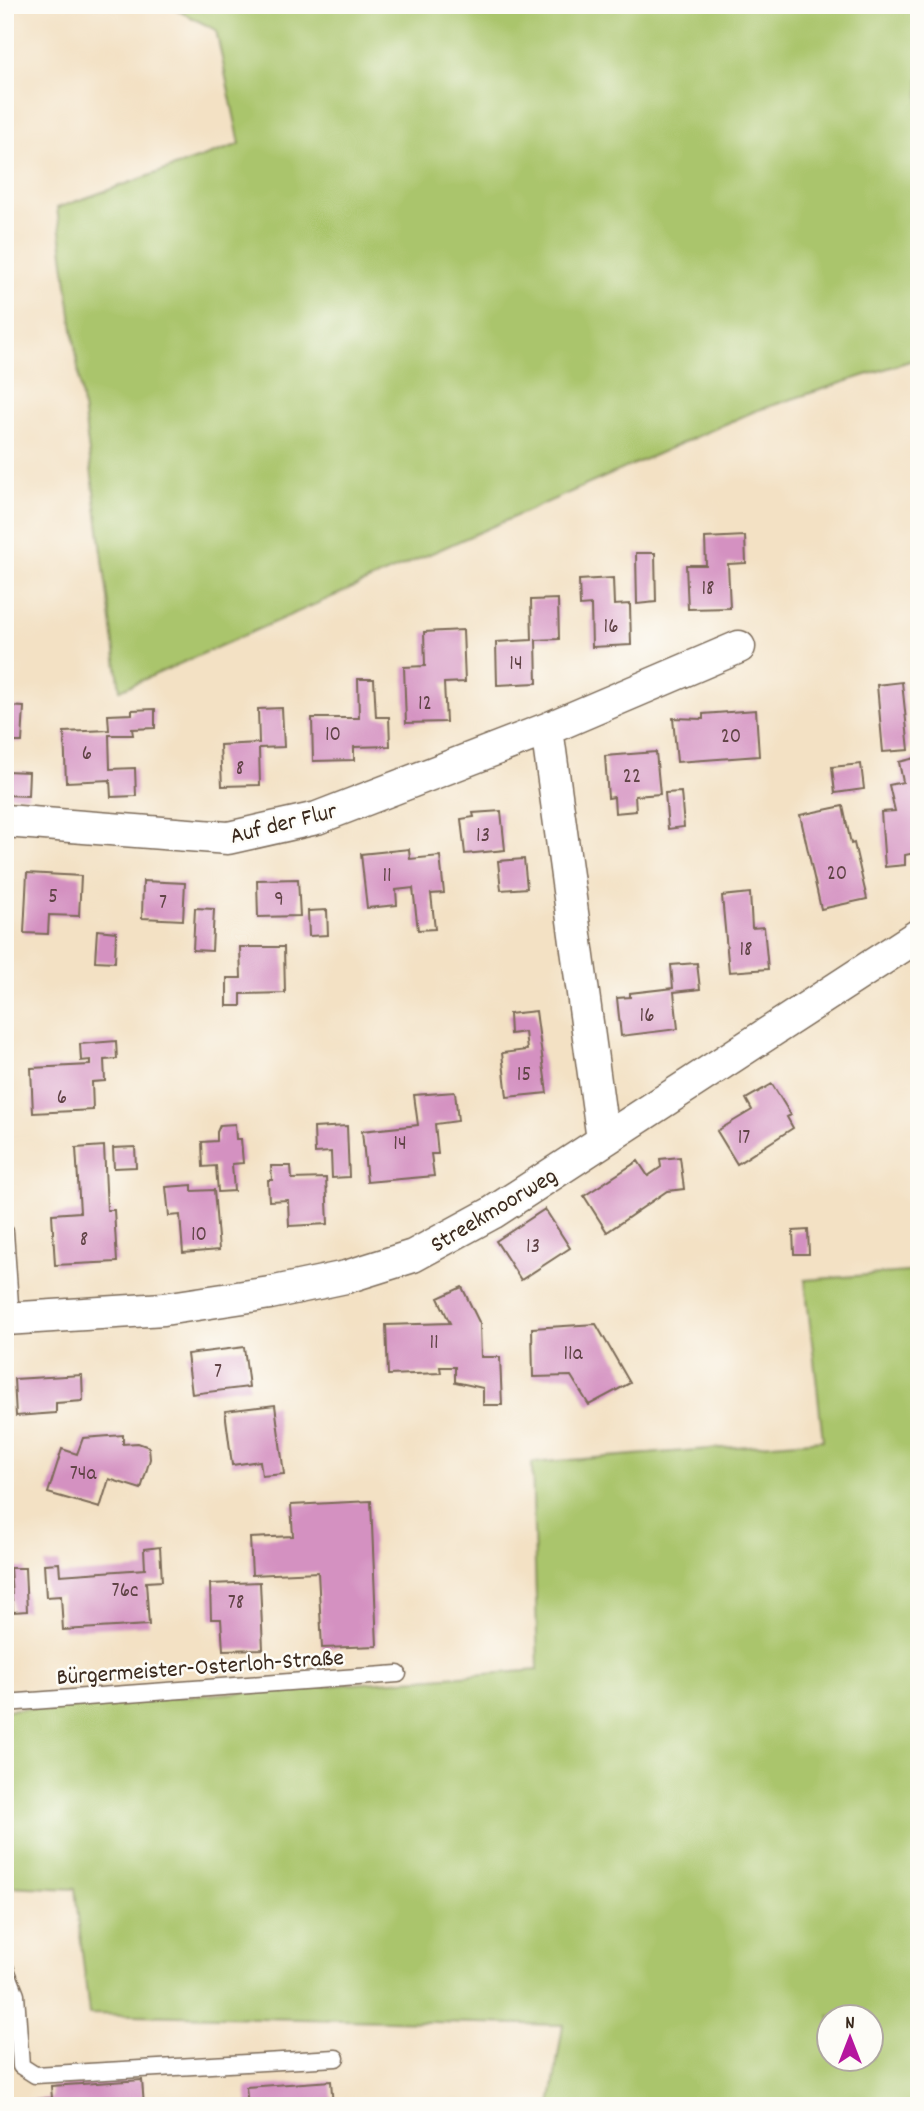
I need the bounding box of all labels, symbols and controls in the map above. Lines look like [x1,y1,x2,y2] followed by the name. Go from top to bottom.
[701,575,715,605] house number: 18
[604,613,618,643] house number: 16
[509,650,523,680] house number: 14
[418,690,432,720] house number: 12
[325,721,341,751] house number: 10
[721,723,741,753] house number: 20
[82,740,92,770] house number: 6
[236,755,244,785] house number: 8
[623,763,641,793] house number: 22
[227,795,341,855] street label: Auf der Flur
[476,822,490,852] house number: 13
[827,860,847,890] house number: 20
[382,862,392,892] house number: 11
[48,883,58,913] house number: 5
[274,886,284,916] house number: 9
[159,889,167,919] house number: 7
[739,936,753,966] house number: 18
[640,1002,654,1032] house number: 16
[517,1061,531,1091] house number: 15
[57,1084,67,1114] house number: 6
[738,1124,750,1154] house number: 17
[393,1130,407,1160] house number: 14
[425,1160,564,1263] street label: Streekmoorweg
[191,1221,207,1251] house number: 10
[80,1226,88,1256] house number: 8
[526,1233,540,1263] house number: 13
[429,1329,439,1359] house number: 11
[563,1340,584,1370] house number: 11a
[214,1358,222,1388] house number: 7
[70,1460,97,1490] house number: 74a
[112,1577,138,1607] house number: 76c
[228,1589,244,1619] house number: 78
[55,1642,345,1696] street label: Bürgermeister-Osterloh-Straße
[816,2002,886,2072] north arrow
[845,2011,855,2038] text: N

